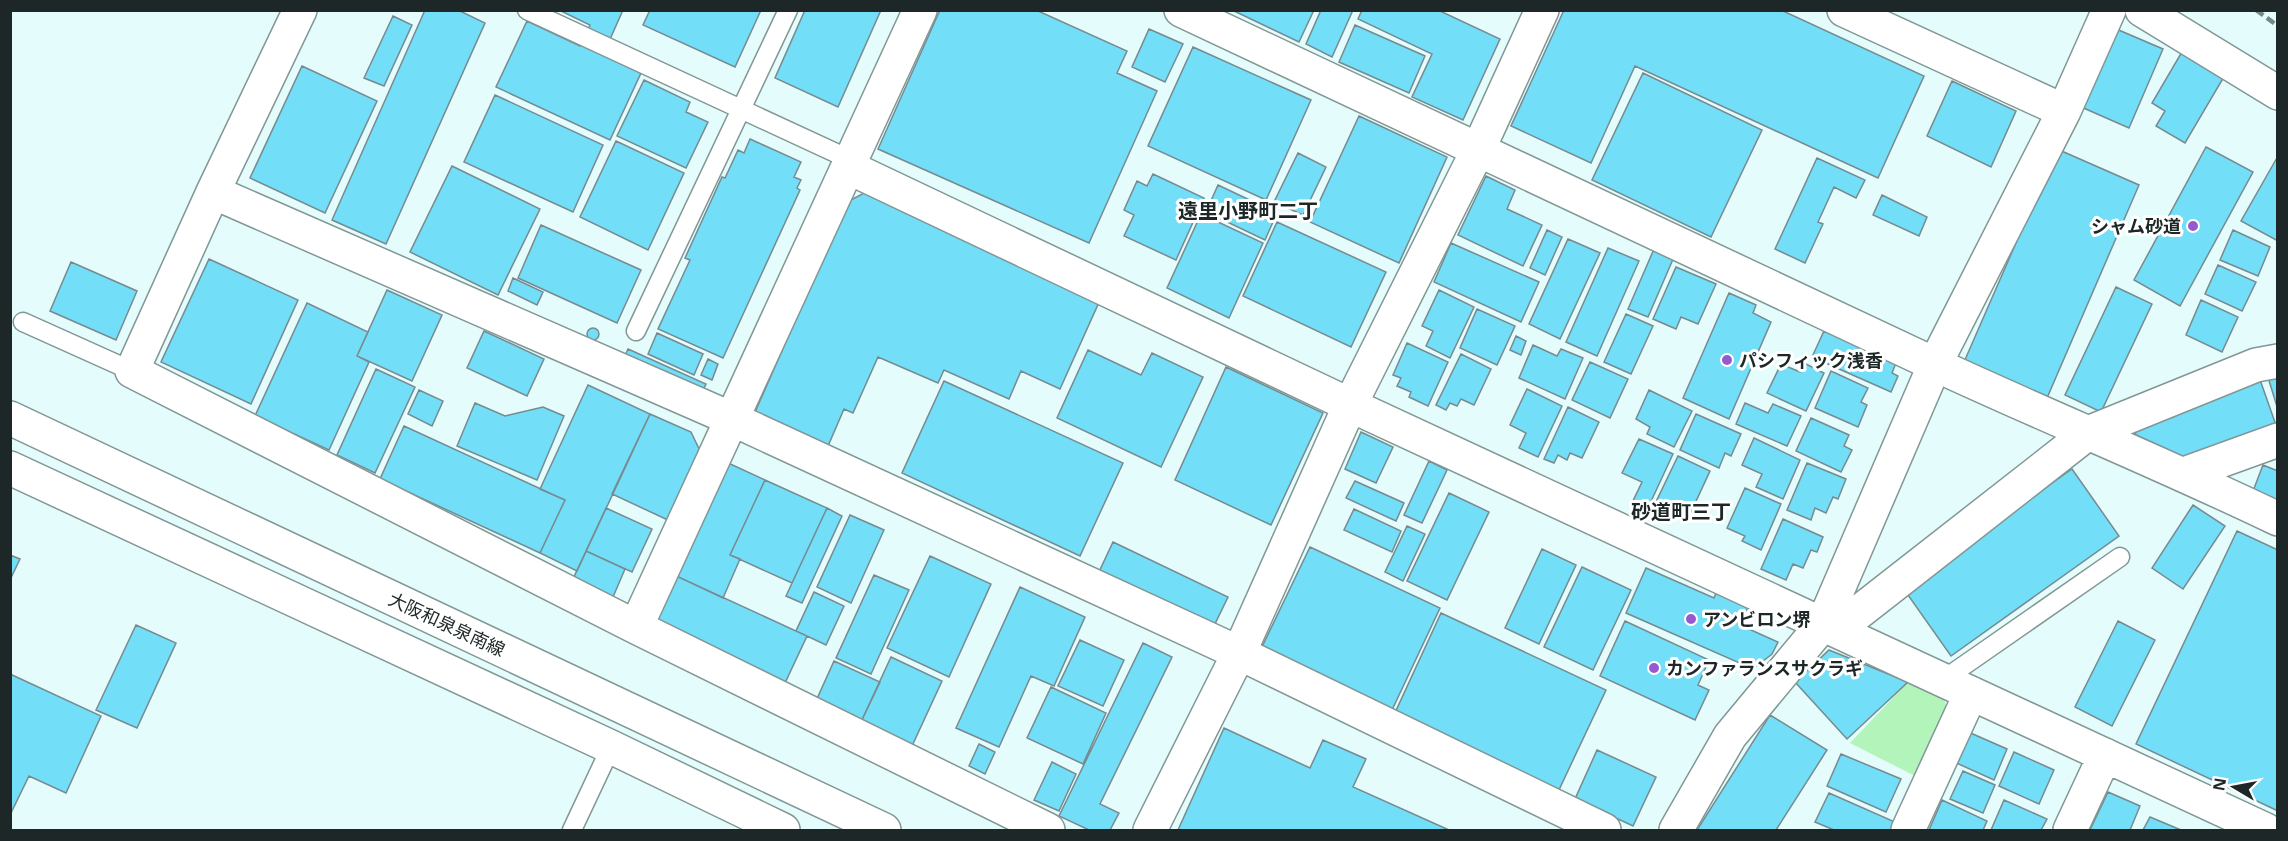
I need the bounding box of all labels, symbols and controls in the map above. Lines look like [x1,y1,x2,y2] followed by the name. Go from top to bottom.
[1178,197,1318,224] district label: 遠里小野町二丁
[2091,214,2181,238] place label: シャム砂道
[2186,219,2200,233] marker: シャム砂道
[1739,348,1883,372] place label: パシフィック浅香
[1720,353,1734,367] marker: パシフィック浅香
[1631,498,1731,525] district label: 砂道町三丁
[385,586,509,662] street label: 大阪和泉泉南線
[1703,607,1811,631] place label: アンビロン堺
[1684,612,1698,626] marker: アンビロン堺
[1666,656,1863,680] place label: カンファランスサクラギ
[1647,661,1661,675] marker: カンファランスサクラギ
[2204,757,2264,817] north arrow
[2207,776,2231,793] text: N

